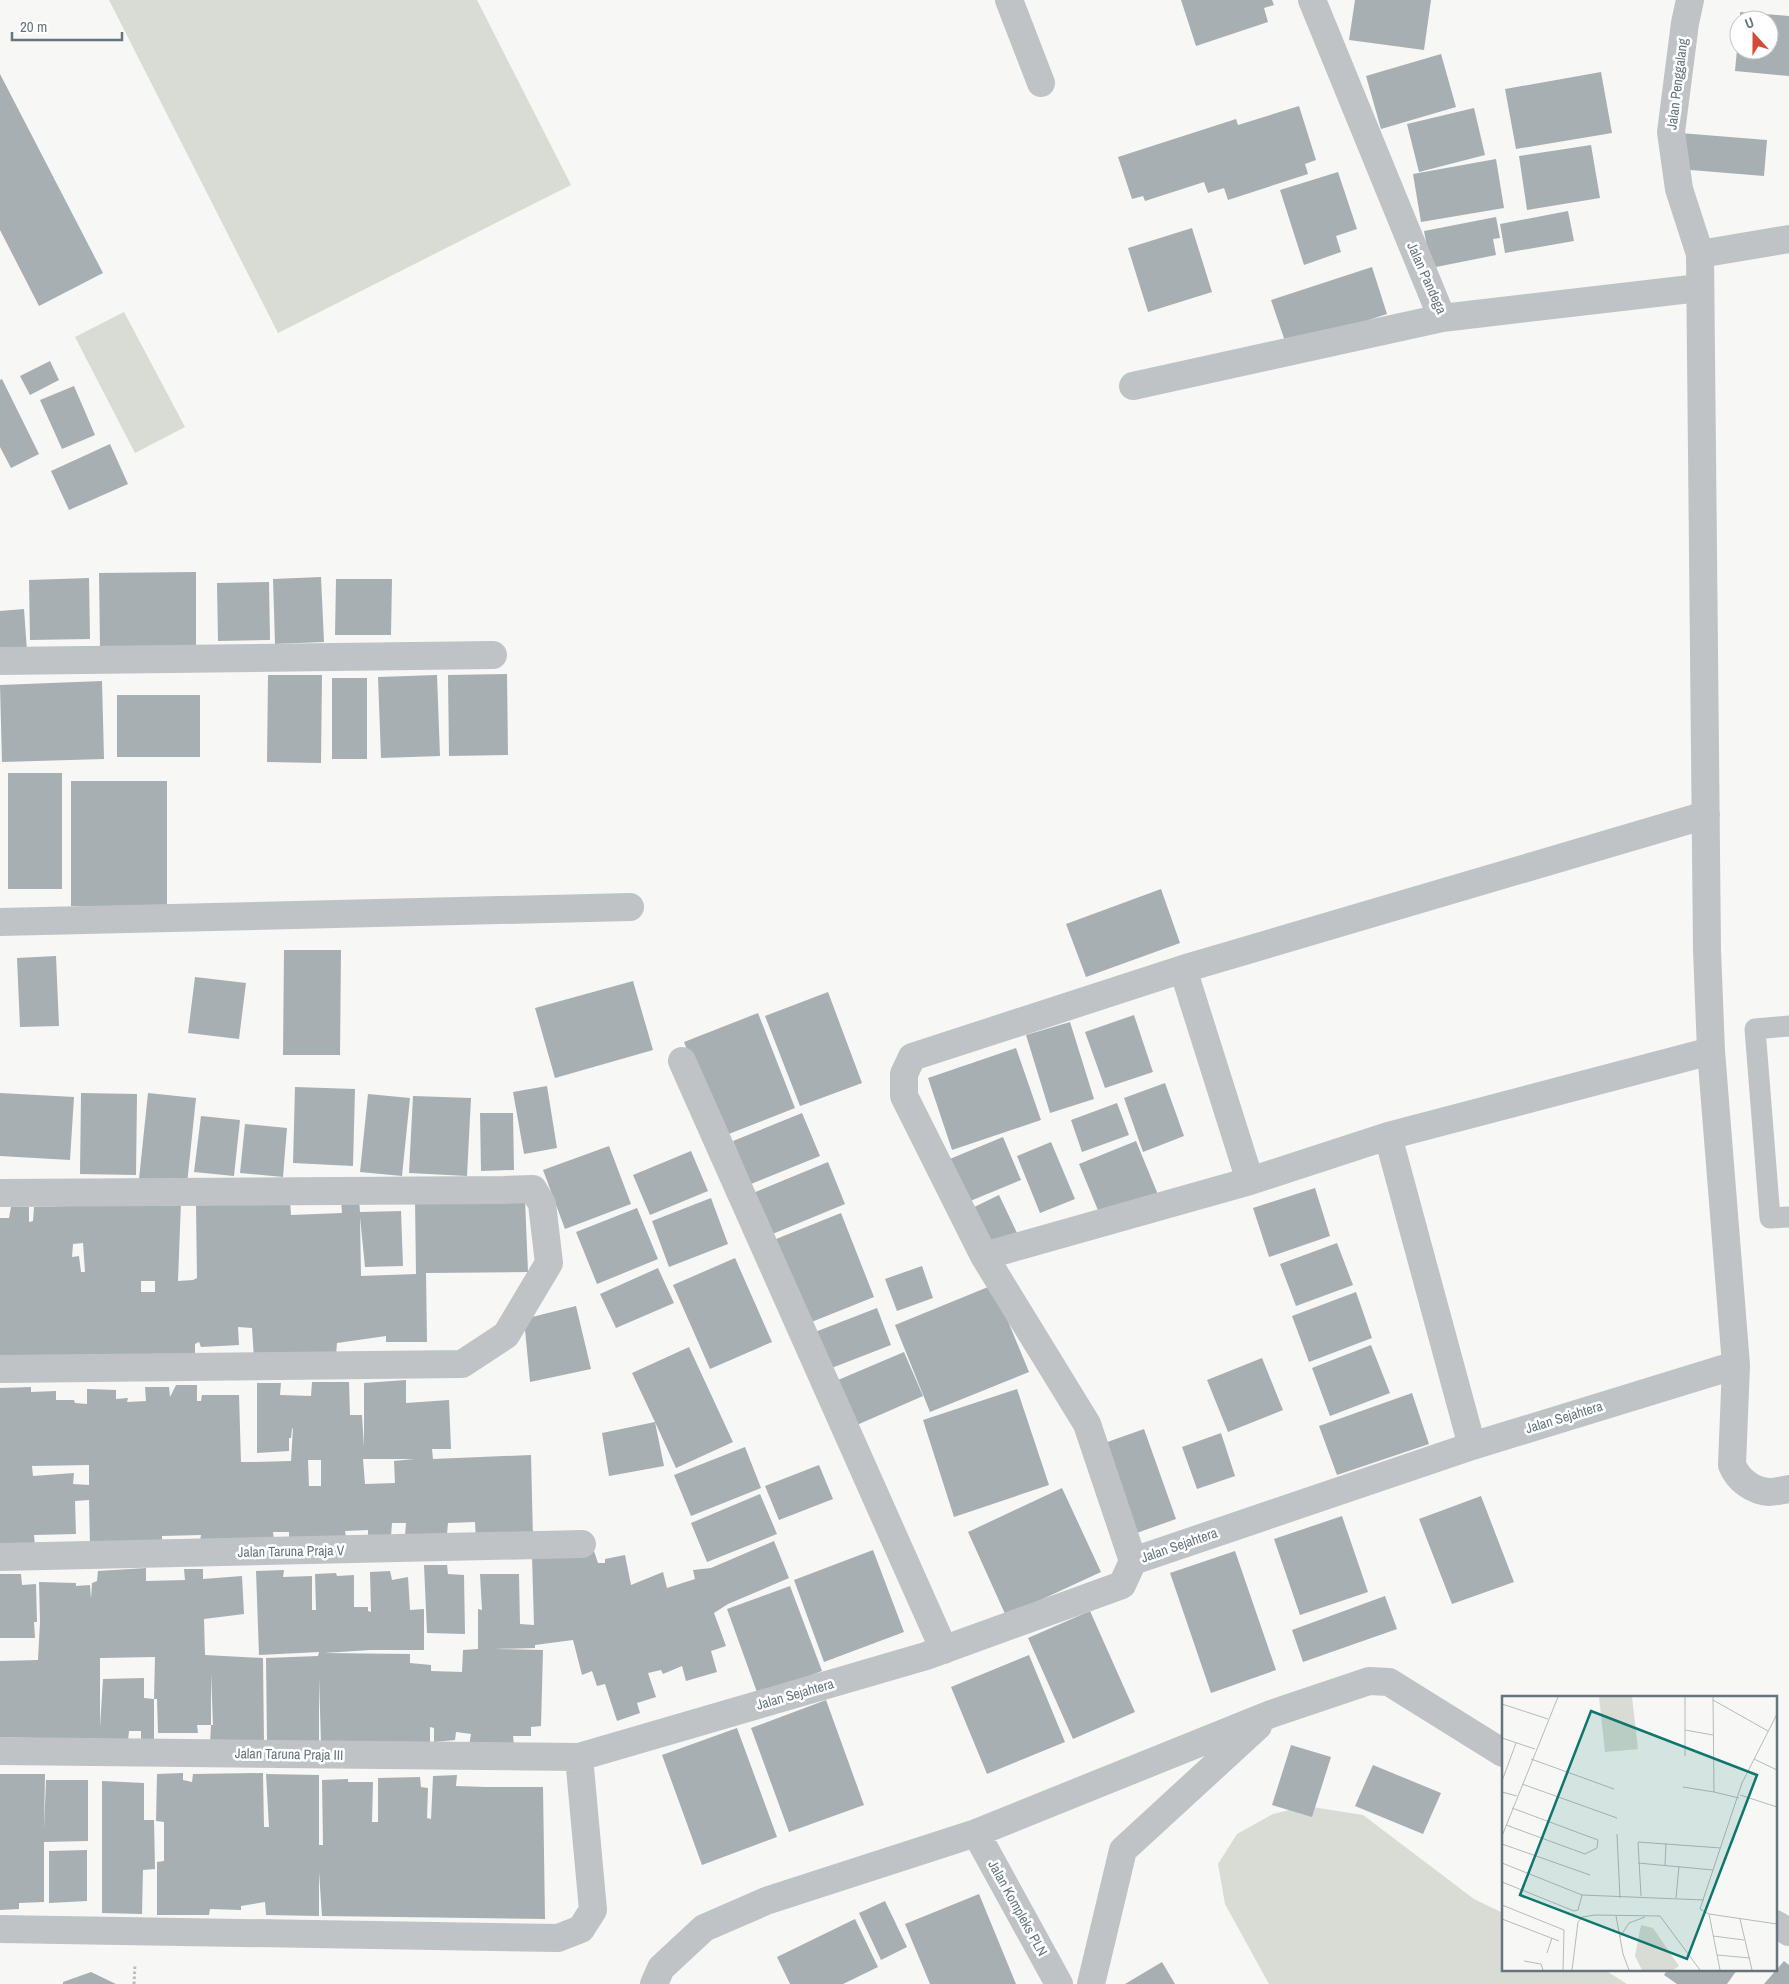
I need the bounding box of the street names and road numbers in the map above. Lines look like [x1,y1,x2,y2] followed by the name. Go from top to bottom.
[1662,37,1692,131] street label: Jalan Penggalang
[1403,239,1451,317] street label: Jalan Pandega
[1523,1397,1605,1437] street label: Jalan Sejahtera
[1138,1523,1220,1566] street label: Jalan Sejahtera
[238,1541,345,1561] street label: Jalan Taruna Praja V
[754,1674,836,1714] street label: Jalan Sejahtera
[235,1744,343,1764] street label: Jalan Taruna Praja III
[984,1857,1052,1959] street label: Jalan Kompleks PLN

